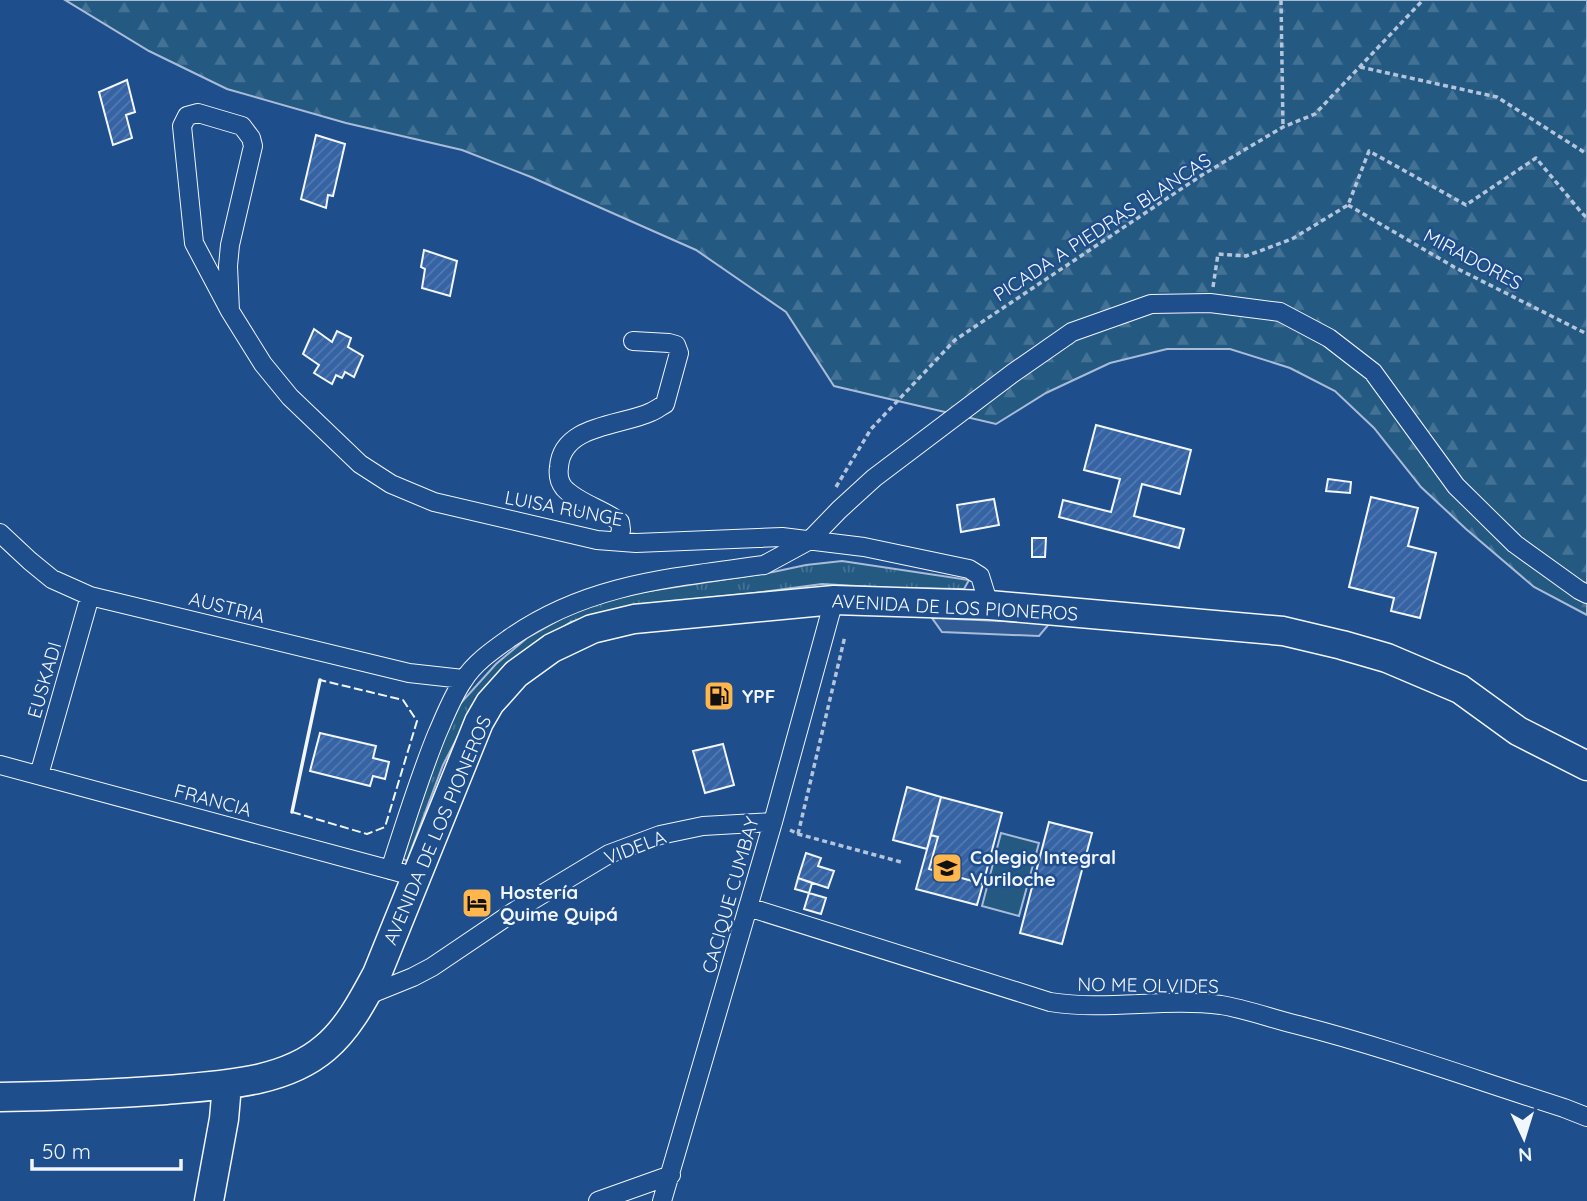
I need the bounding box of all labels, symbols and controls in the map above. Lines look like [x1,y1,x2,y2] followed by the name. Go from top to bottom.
[989,148,1215,306] street label: PICADA A PIEDRAS BLANCAS
[1420,223,1526,295] street label: MIRADORES
[503,485,625,531] street label: LUISA RUNGE
[187,586,267,628] street label: AUSTRIA
[831,589,1079,625] street label: AVENIDA DE LOS PIONEROS
[22,639,66,721] street label: EUSKADI
[702,679,736,713] fuel station icon: YPF
[742,684,775,708] place label: YPF
[378,712,496,948] street label: AVENIDA DE LOS PIONEROS
[172,778,254,822] street label: FRANCIA
[696,813,764,976] street label: CACIQUE CUMBAY
[601,824,669,870] street label: VIDELA
[970,845,1116,891] place label: Colegio Integral Vuriloche
[930,851,964,885] school or university icon: Colegio Integral Vuriloche
[500,880,618,926] place label: Hostería Quime Quipá
[460,886,494,920] hotel icon: Hostería Quime Quipá
[1077,972,1219,998] street label: NO ME OLVIDES
[1489,1103,1559,1173] north arrow
[32,1128,180,1172] scale bar
[42,1138,91,1164] text: 50 m
[1517,1143,1533,1167] text: N

